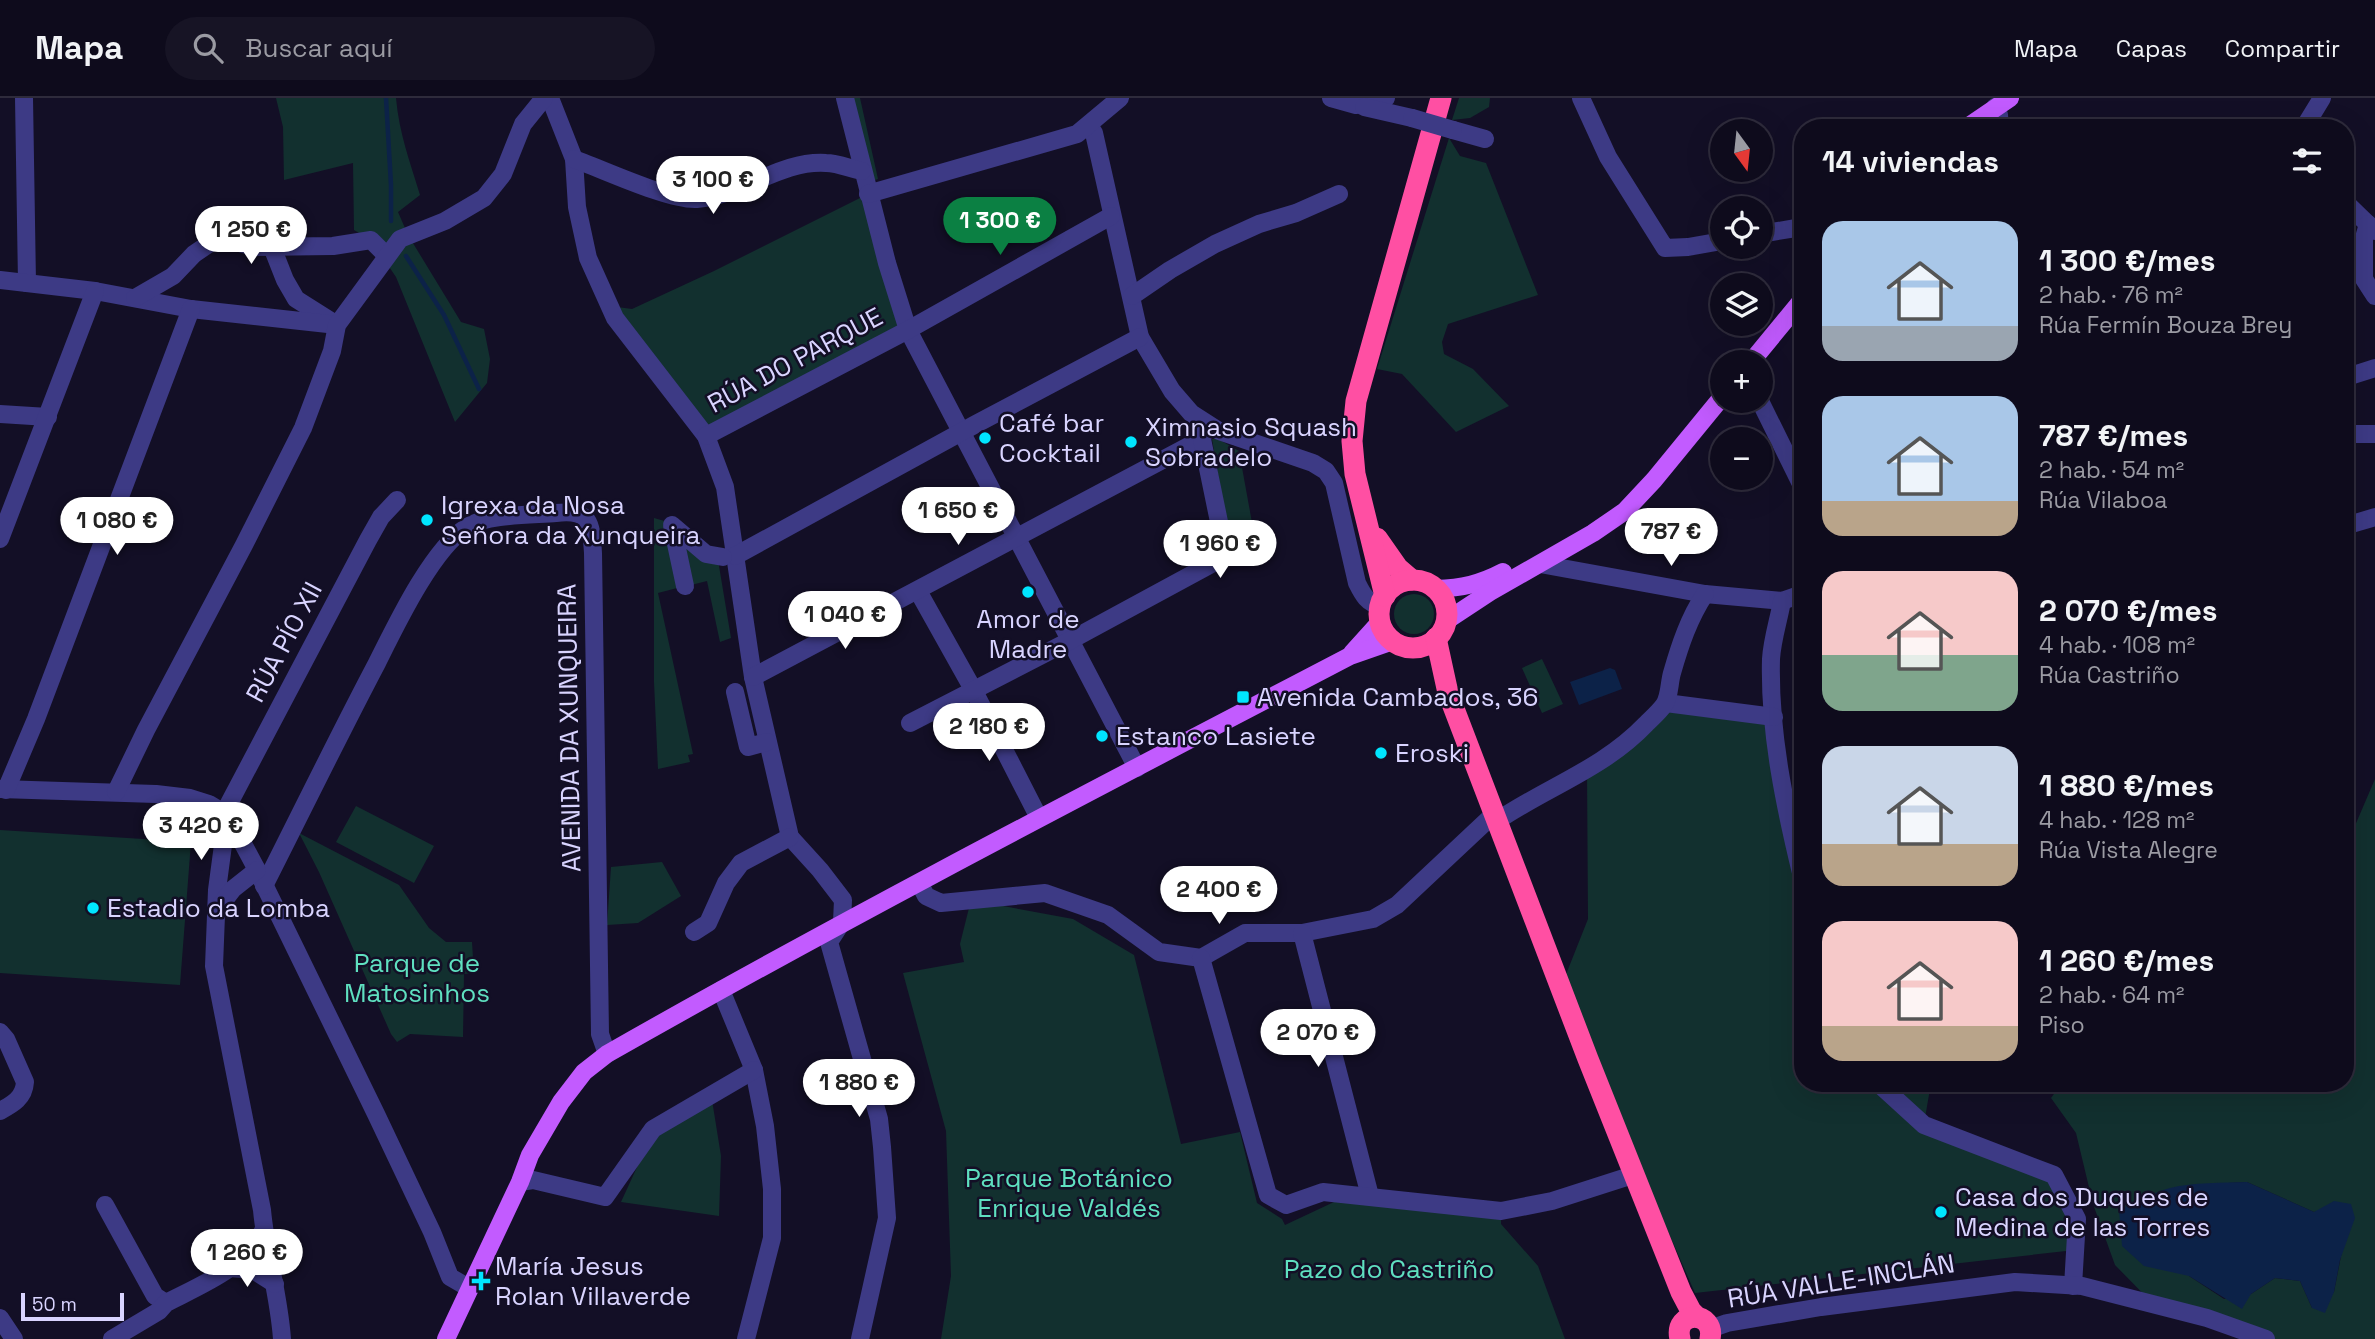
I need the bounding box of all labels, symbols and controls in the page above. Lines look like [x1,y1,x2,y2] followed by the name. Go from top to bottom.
[165,17,655,80] search box
[35,27,123,69] text: Mapa
[189,29,227,67] icon: search
[245,31,393,65] text: Buscar aquí
[2014,33,2078,64] text: Mapa
[2116,33,2187,64] text: Capas
[2225,33,2340,64] text: Compartir
[1710,119,1773,182] north arrow
[1710,119,1773,490] map controls
[1822,142,1999,181] text: 14 viviendas
[2288,142,2326,180] icon: filters
[648,156,778,216] pin: 3 100 €
[672,164,754,194] text: 3 100 €
[1710,196,1773,259] button: locate
[935,198,1065,257] pin: 1 300 €
[959,205,1041,235] text: 1 300 €
[186,206,316,266] pin: 1 250 €
[211,214,291,244] text: 1 250 €
[2039,241,2216,280] text: 1 300 €/mes
[1878,249,1962,333] icon: home
[1710,273,1773,336] button: layers
[2039,280,2183,310] text: 2 hab. · 76 m²
[702,300,888,420] street label: RÚA DO PARQUE
[2039,310,2292,340] text: Rúa Fermín Bouza Brey
[1710,350,1773,413] button: +
[999,406,1104,470] place label: Café bar Cocktail
[1145,410,1357,474] place label: Ximnasio Squash Sobradelo
[2039,416,2188,455] text: 787 €/mes
[1878,424,1962,508] icon: home
[1710,427,1773,490] button: −
[977,430,993,446] marker: Café bar Cocktail
[1123,434,1139,450] marker: Ximnasio Squash Sobradelo
[2039,455,2184,485] text: 2 hab. · 54 m²
[2039,485,2167,515] text: Rúa Vilaboa
[441,488,701,552] place label: Igrexa da Nosa Señora da Xunqueira
[893,488,1023,547] pin: 1 650 €
[918,495,998,525] text: 1 650 €
[52,498,182,557] pin: 1 080 €
[76,505,158,535] text: 1 080 €
[1622,508,1720,568] pin: 787 €
[419,512,435,528] marker: Igrexa da Nosa Señora da Xunqueira
[1641,516,1701,546] text: 787 €
[1155,520,1285,580] pin: 1 960 €
[1179,528,1261,558] text: 1 960 €
[238,576,330,708] street label: RÚA PÍO XII
[549,584,589,872] street label: AVENIDA DA XUNQUEIRA
[1020,584,1036,600] marker: Amor de Madre
[2039,591,2217,630] text: 2 070 €/mes
[780,592,910,651] pin: 1 040 €
[804,599,886,629] text: 1 040 €
[1878,599,1962,683] icon: home
[976,602,1080,666] place label: Amor de Madre
[2039,630,2195,660] text: 4 hab. · 108 m²
[2039,660,2180,690] text: Rúa Castriño
[1257,680,1538,714] place label: Avenida Cambados, 36
[1235,689,1251,705] marker: Avenida Cambados, 36
[924,704,1054,763] pin: 2 180 €
[949,711,1029,741] text: 2 180 €
[1116,719,1316,753] place label: Estanco Lasiete
[1094,728,1110,744] marker: Estanco Lasiete
[1395,736,1469,770] place label: Eroski
[1373,745,1389,761] marker: Eroski
[2039,766,2214,805] text: 1 880 €/mes
[1878,774,1962,858] icon: home
[136,802,266,862] pin: 3 420 €
[2039,805,2194,835] text: 4 hab. · 128 m²
[159,810,243,840] text: 3 420 €
[2039,835,2218,865] text: Rúa Vista Alegre
[1154,866,1284,926] pin: 2 400 €
[1176,874,1262,904] text: 2 400 €
[107,891,330,925] place label: Estadio da Lomba
[85,900,101,916] marker: Estadio da Lomba
[2039,941,2214,980] text: 1 260 €/mes
[344,946,490,1010] park label: Parque de Matosinhos
[1878,949,1962,1033] icon: home
[2039,980,2185,1010] text: 2 hab. · 64 m²
[1253,1010,1383,1069] pin: 2 070 €
[2039,1010,2085,1040] text: Piso
[1277,1017,1359,1047] text: 2 070 €
[794,1060,924,1119] pin: 1 880 €
[819,1067,899,1097] text: 1 880 €
[965,1161,1173,1225] park label: Parque Botánico Enrique Valdés
[1955,1180,2210,1244] place label: Casa dos Duques de Medina de las Torres
[1933,1204,1949,1220] marker: Casa dos Duques de Medina de las Torres
[182,1230,312,1289] pin: 1 260 €
[207,1237,287,1267] text: 1 260 €
[1725,1246,1957,1316] street label: RÚA VALLE-INCLÁN
[495,1249,691,1313] place label: María Jesus Rolan Villaverde
[1284,1252,1494,1286] park label: Pazo do Castriño
[473,1273,489,1289] marker: María Jesus Rolan Villaverde
[21,1290,124,1322] scale bar
[32,1292,77,1317] text: 50 m

